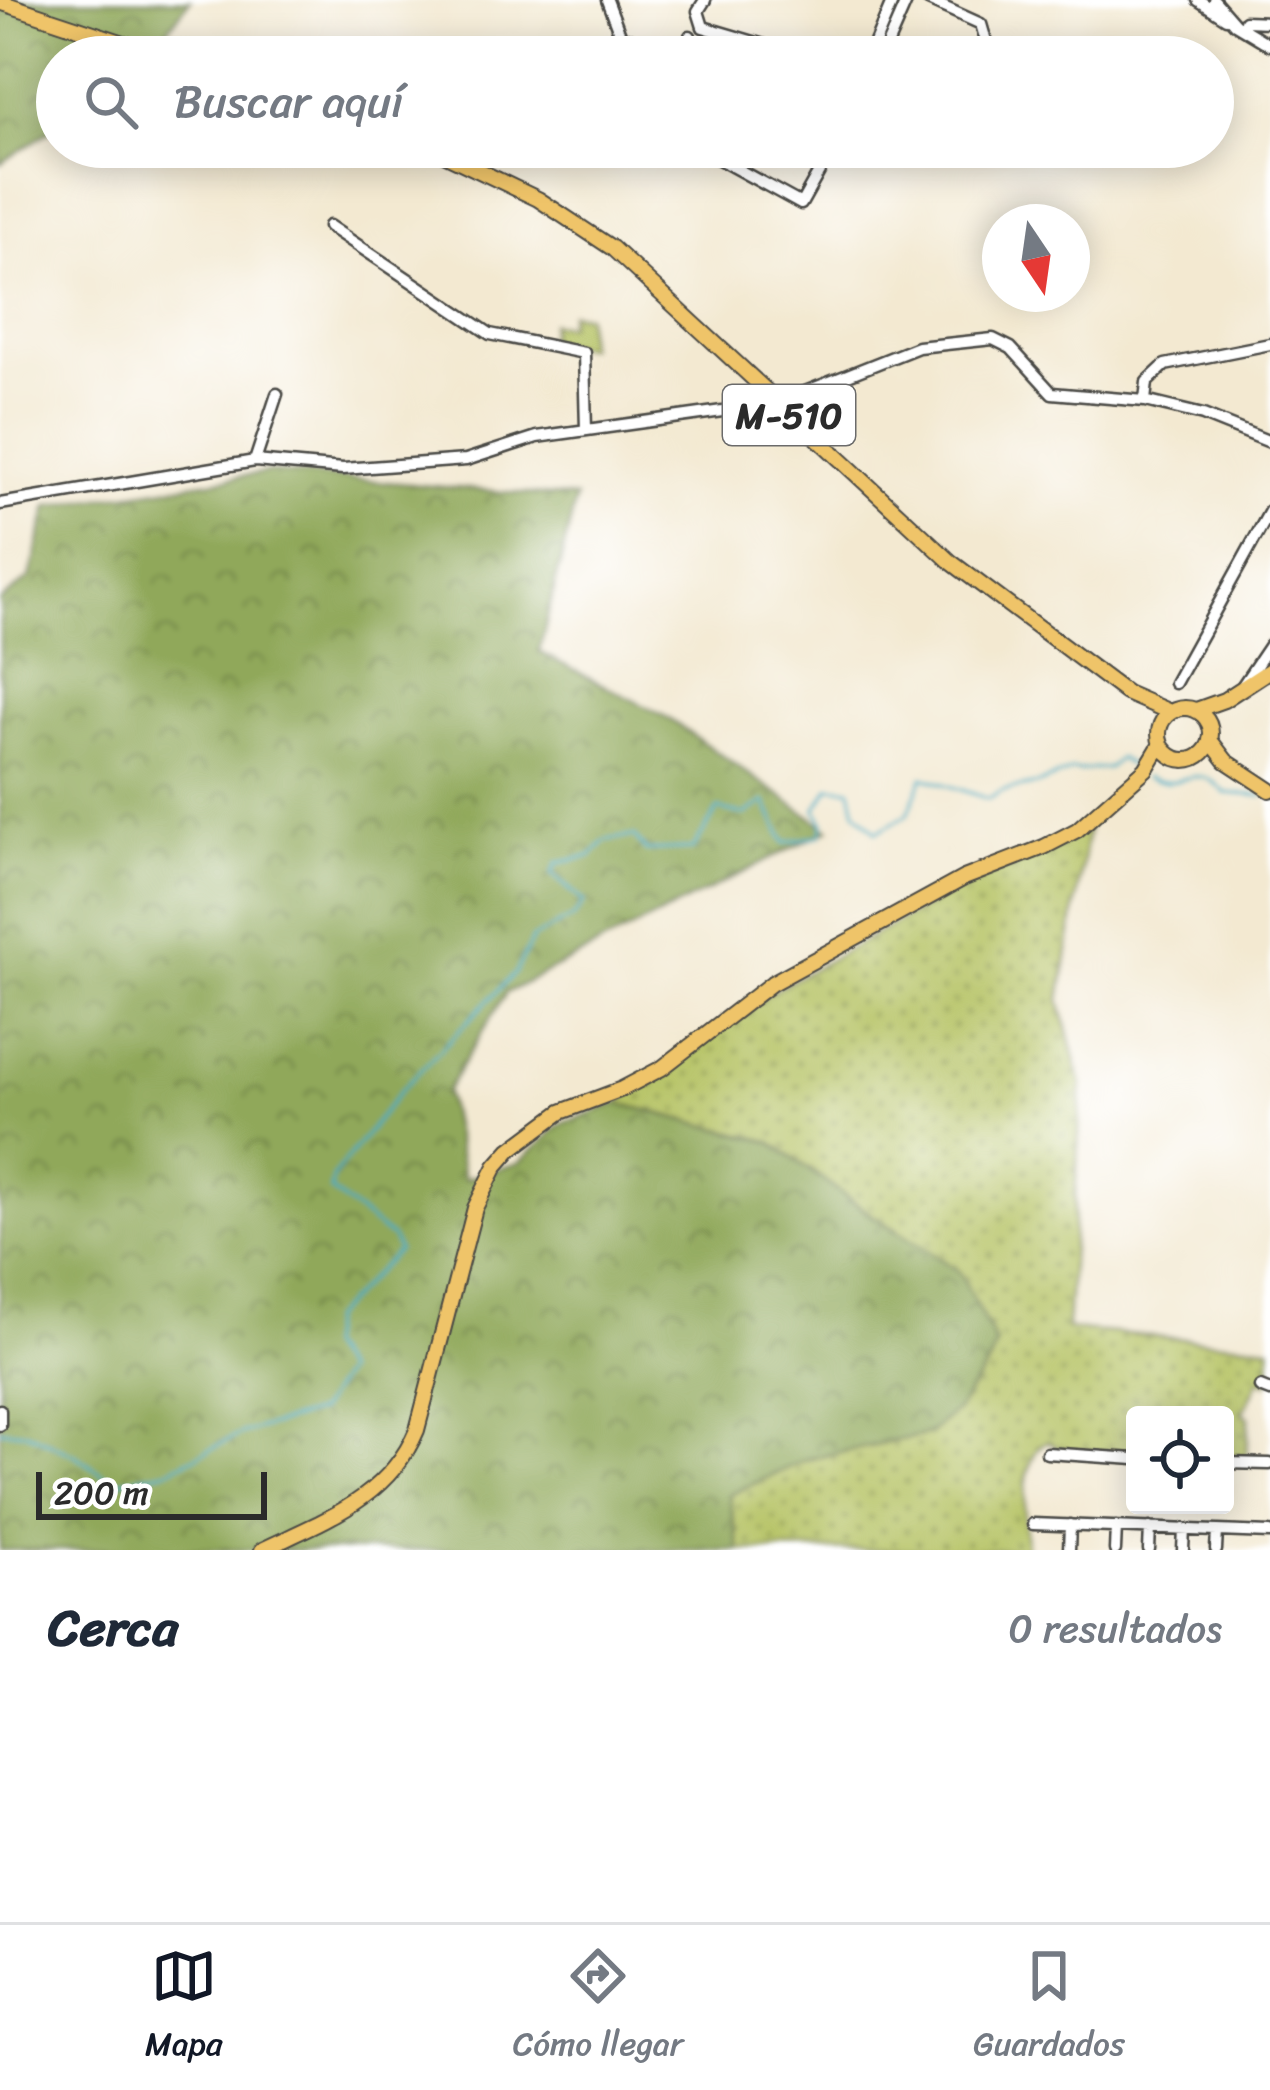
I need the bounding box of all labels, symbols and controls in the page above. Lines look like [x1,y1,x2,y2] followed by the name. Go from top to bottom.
[36,36,1234,168] search box
[174,62,403,142] text: Buscar aquí
[78,69,144,135] icon: search
[982,204,1090,312] north arrow
[723,385,855,445] road number: M-510
[1126,1406,1234,1514] map controls
[1126,1406,1234,1514] button: locate
[54,1464,149,1522] text: 200 m
[36,1466,267,1519] scale bar
[48,1583,178,1673] text: Cerca
[1008,1594,1222,1663] text: 0 resultados
[145,1943,223,2073] tab: Mapa
[513,1943,683,2073] tab: Cómo llegar
[973,1943,1125,2073] tab: Guardados

